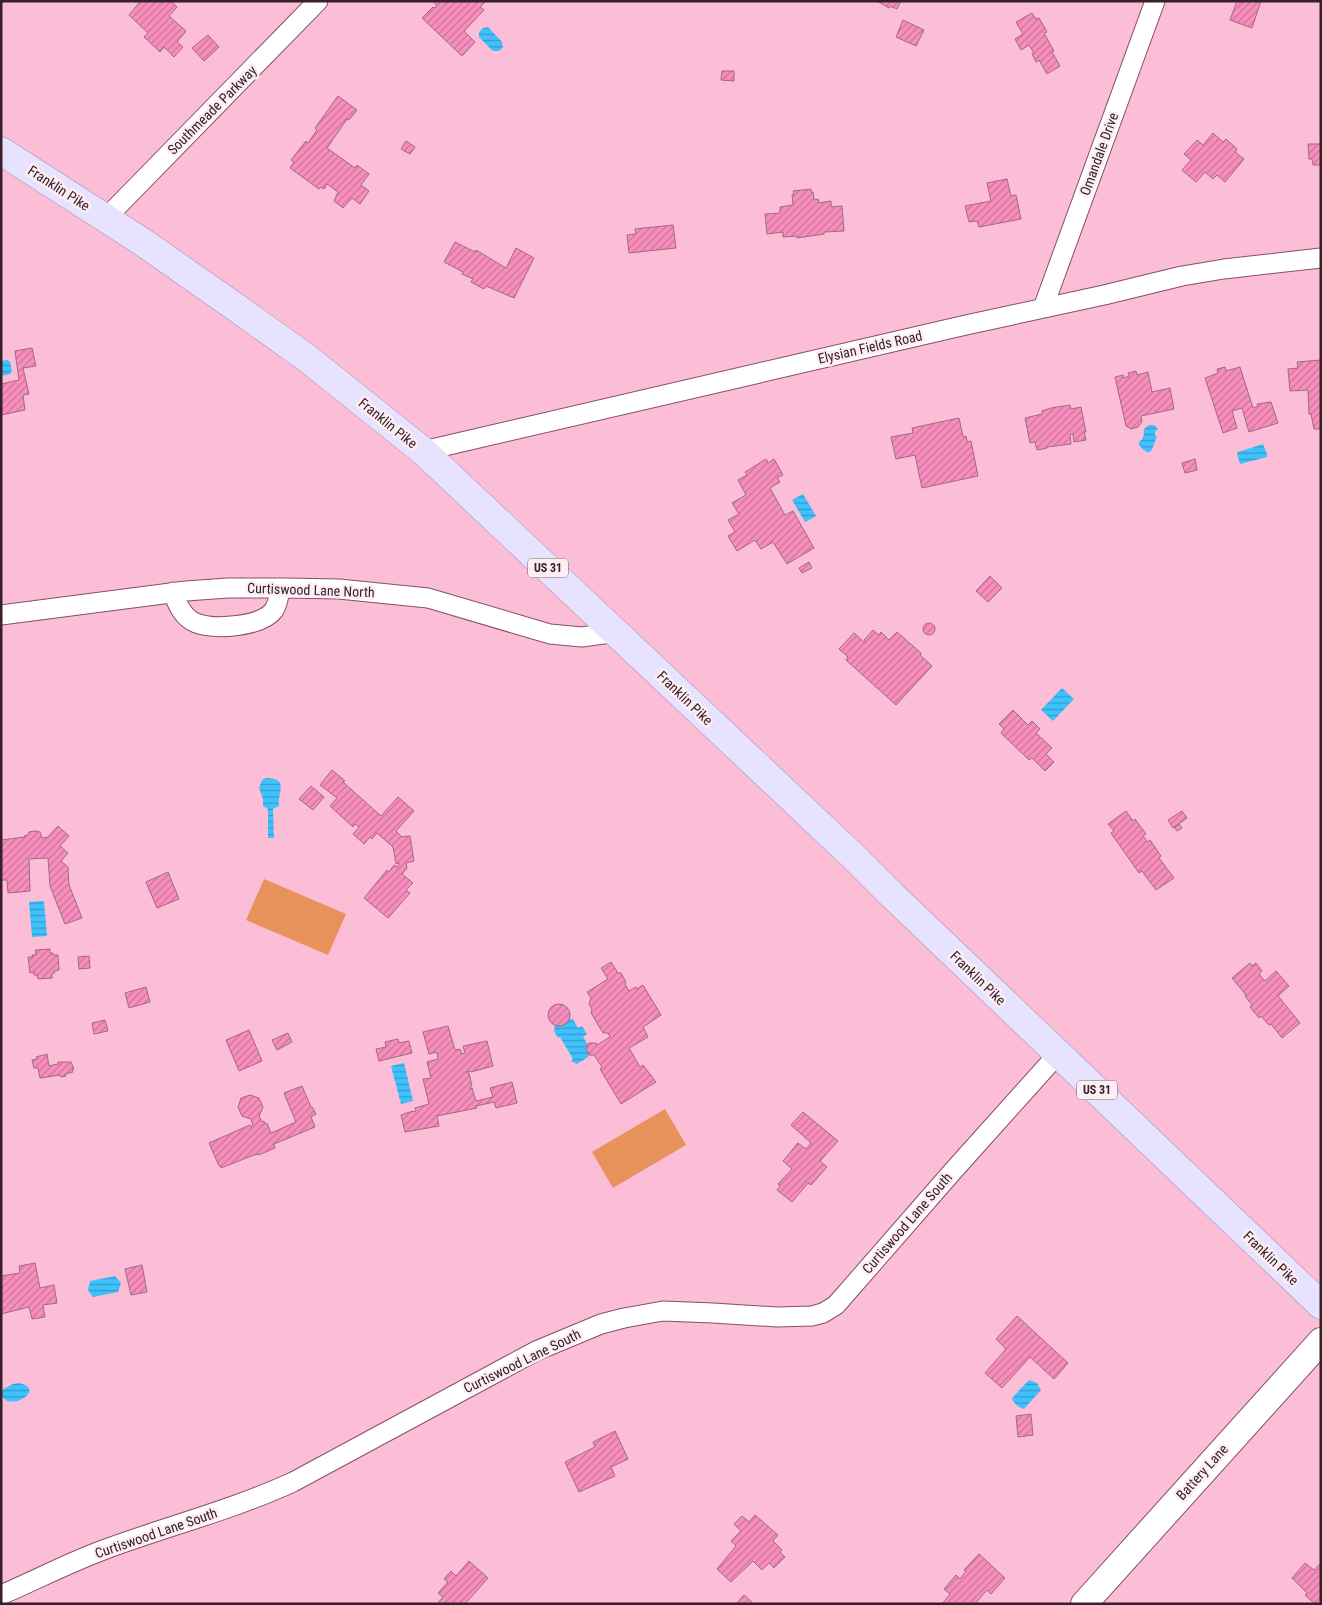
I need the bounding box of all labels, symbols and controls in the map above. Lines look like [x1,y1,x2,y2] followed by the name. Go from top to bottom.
[164,62,260,158] street label: Southmeade Parkway
[1077,110,1122,198] street label: Omandale Drive
[25,162,93,214] street label: Franklin Pike
[816,327,924,367] street label: Elysian Fields Road
[356,395,421,452] street label: Franklin Pike
[528,558,568,578] road number: US 31
[247,580,375,600] street label: Curtiswood Lane North
[654,668,716,729] street label: Franklin Pike
[947,948,1009,1009] street label: Franklin Pike
[1077,1080,1117,1100] road number: US 31
[859,1169,955,1277] street label: Curtiswood Lane South
[1240,1228,1302,1289] street label: Franklin Pike
[461,1326,583,1396] street label: Curtiswood Lane South
[1173,1441,1231,1503] street label: Battery Lane
[93,1505,219,1561] street label: Curtiswood Lane South

